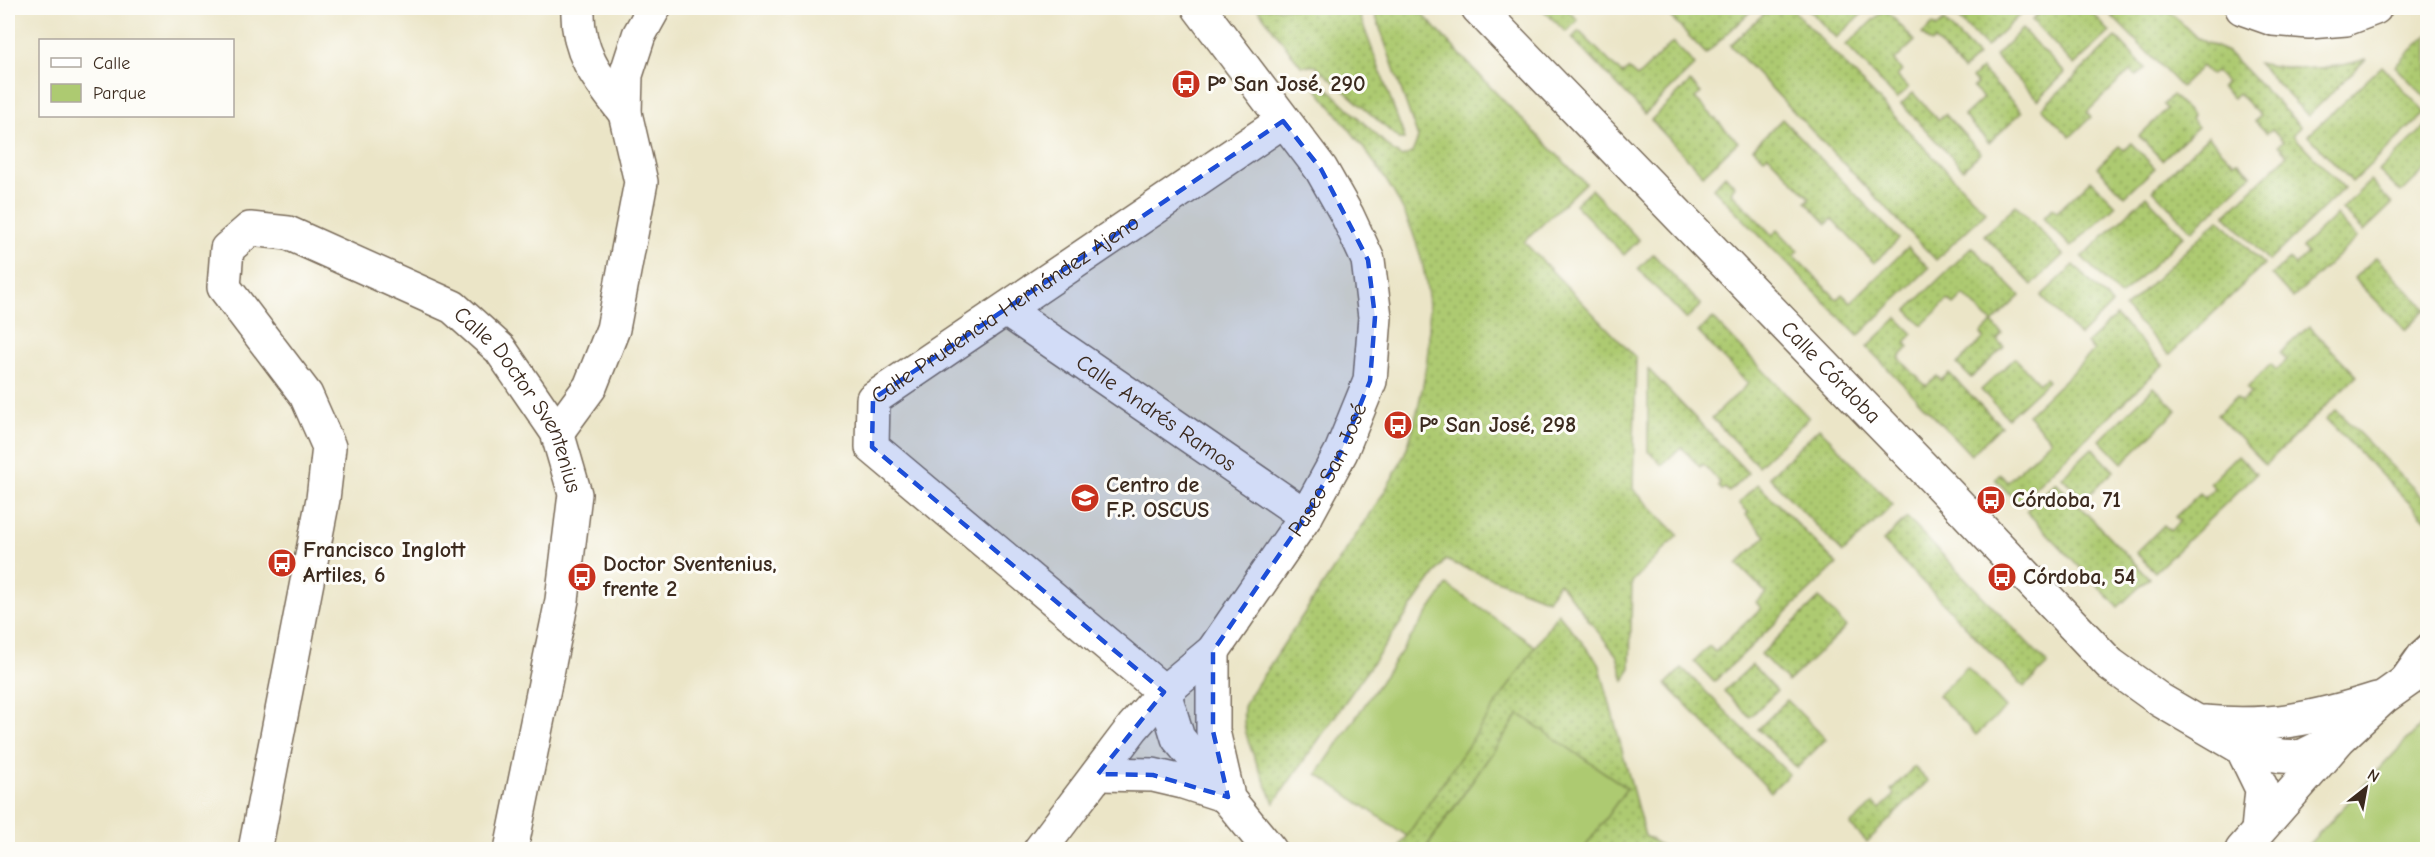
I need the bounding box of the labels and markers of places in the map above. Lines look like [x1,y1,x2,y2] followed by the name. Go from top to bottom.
[1170,68,1202,100] bus stop icon: Pº San José, 290
[1207,71,1366,97] place label: Pº San José, 290
[1382,409,1414,441] bus stop icon: Pº San José, 298
[1419,412,1576,438] place label: Pº San José, 298
[1106,472,1209,523] place label: Centro de F.P. OSCUS
[1069,482,1101,514] school or university icon: Centro de F.P. OSCUS
[1975,484,2007,516] bus stop icon: Córdoba, 71
[2012,487,2121,513] place label: Córdoba, 71
[303,537,466,588] place label: Francisco Inglott Artiles, 6
[266,547,298,579] bus stop icon: Francisco Inglott Artiles, 6
[602,551,777,602] place label: Doctor Sventenius, frente 2
[566,561,598,593] bus stop icon: Doctor Sventenius, frente 2
[1986,561,2018,593] bus stop icon: Córdoba, 54
[2023,564,2135,590] place label: Córdoba, 54

